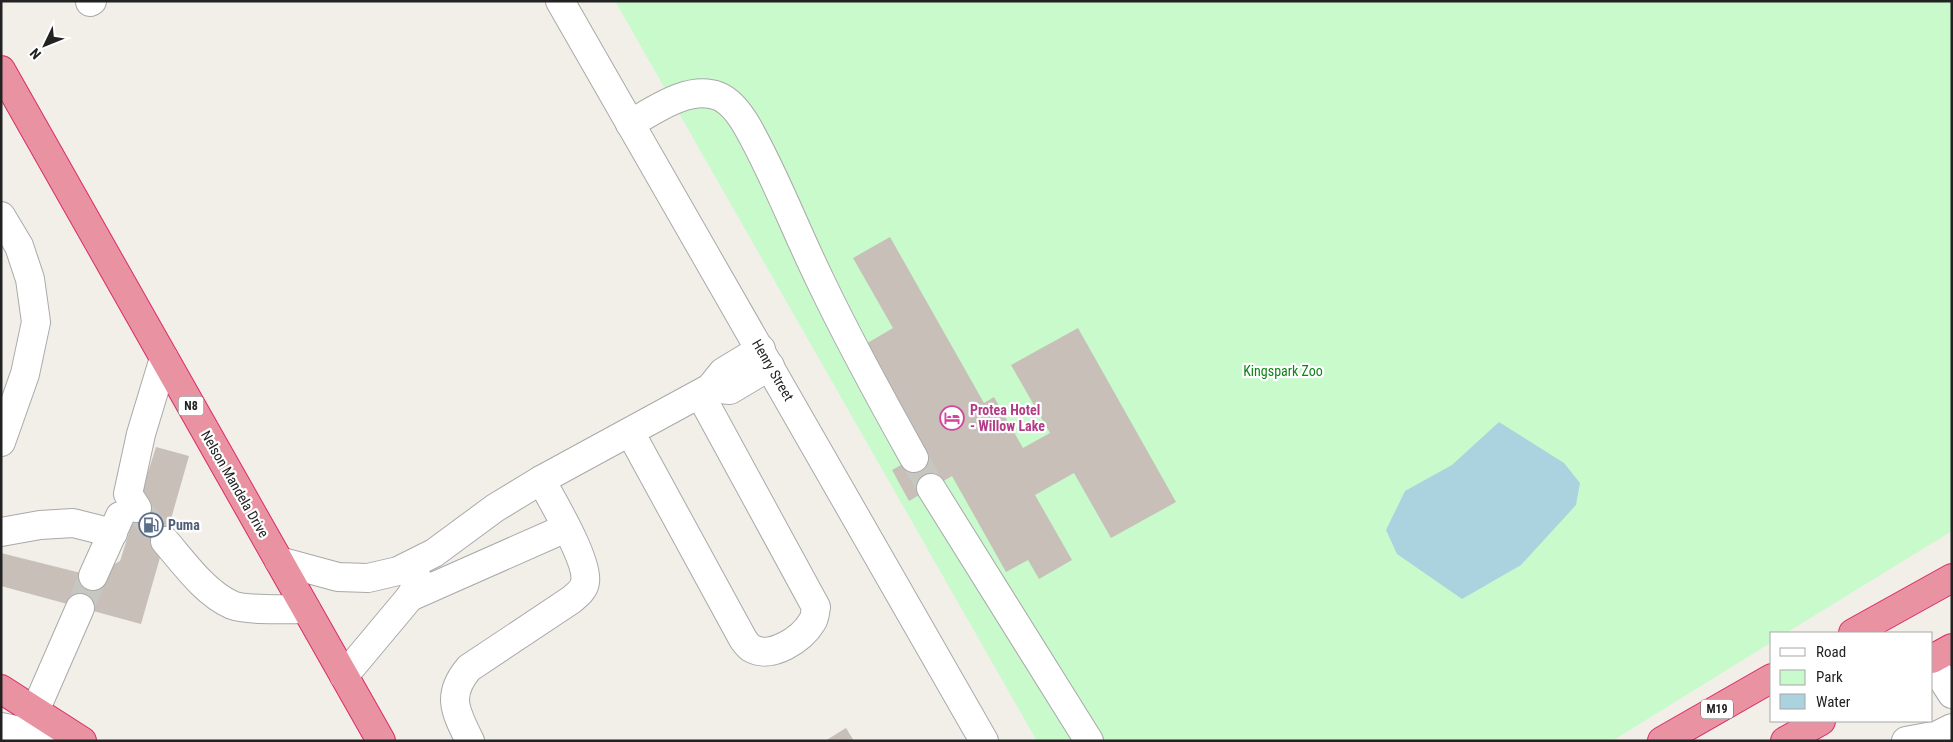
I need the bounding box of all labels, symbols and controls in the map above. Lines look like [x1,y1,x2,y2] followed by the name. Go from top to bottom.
[20,20,70,70] north arrow
[27,45,44,62] text: N
[749,336,797,404] street label: Henry Street
[1243,363,1323,379] park label: Kingspark Zoo
[178,396,204,416] road number: N8
[970,402,1045,434] place label: Protea Hotel - Willow Lake
[939,405,965,431] hotel icon: Protea Hotel - Willow Lake
[198,428,272,541] street label: Nelson Mandela Drive
[138,512,164,538] fuel station icon: Puma
[168,517,200,533] place label: Puma
[1770,632,1933,722] legend
[1816,643,1846,661] text: Road
[1816,668,1843,686] text: Park
[1816,693,1851,711] text: Water
[1701,700,1733,719] road number: M19

